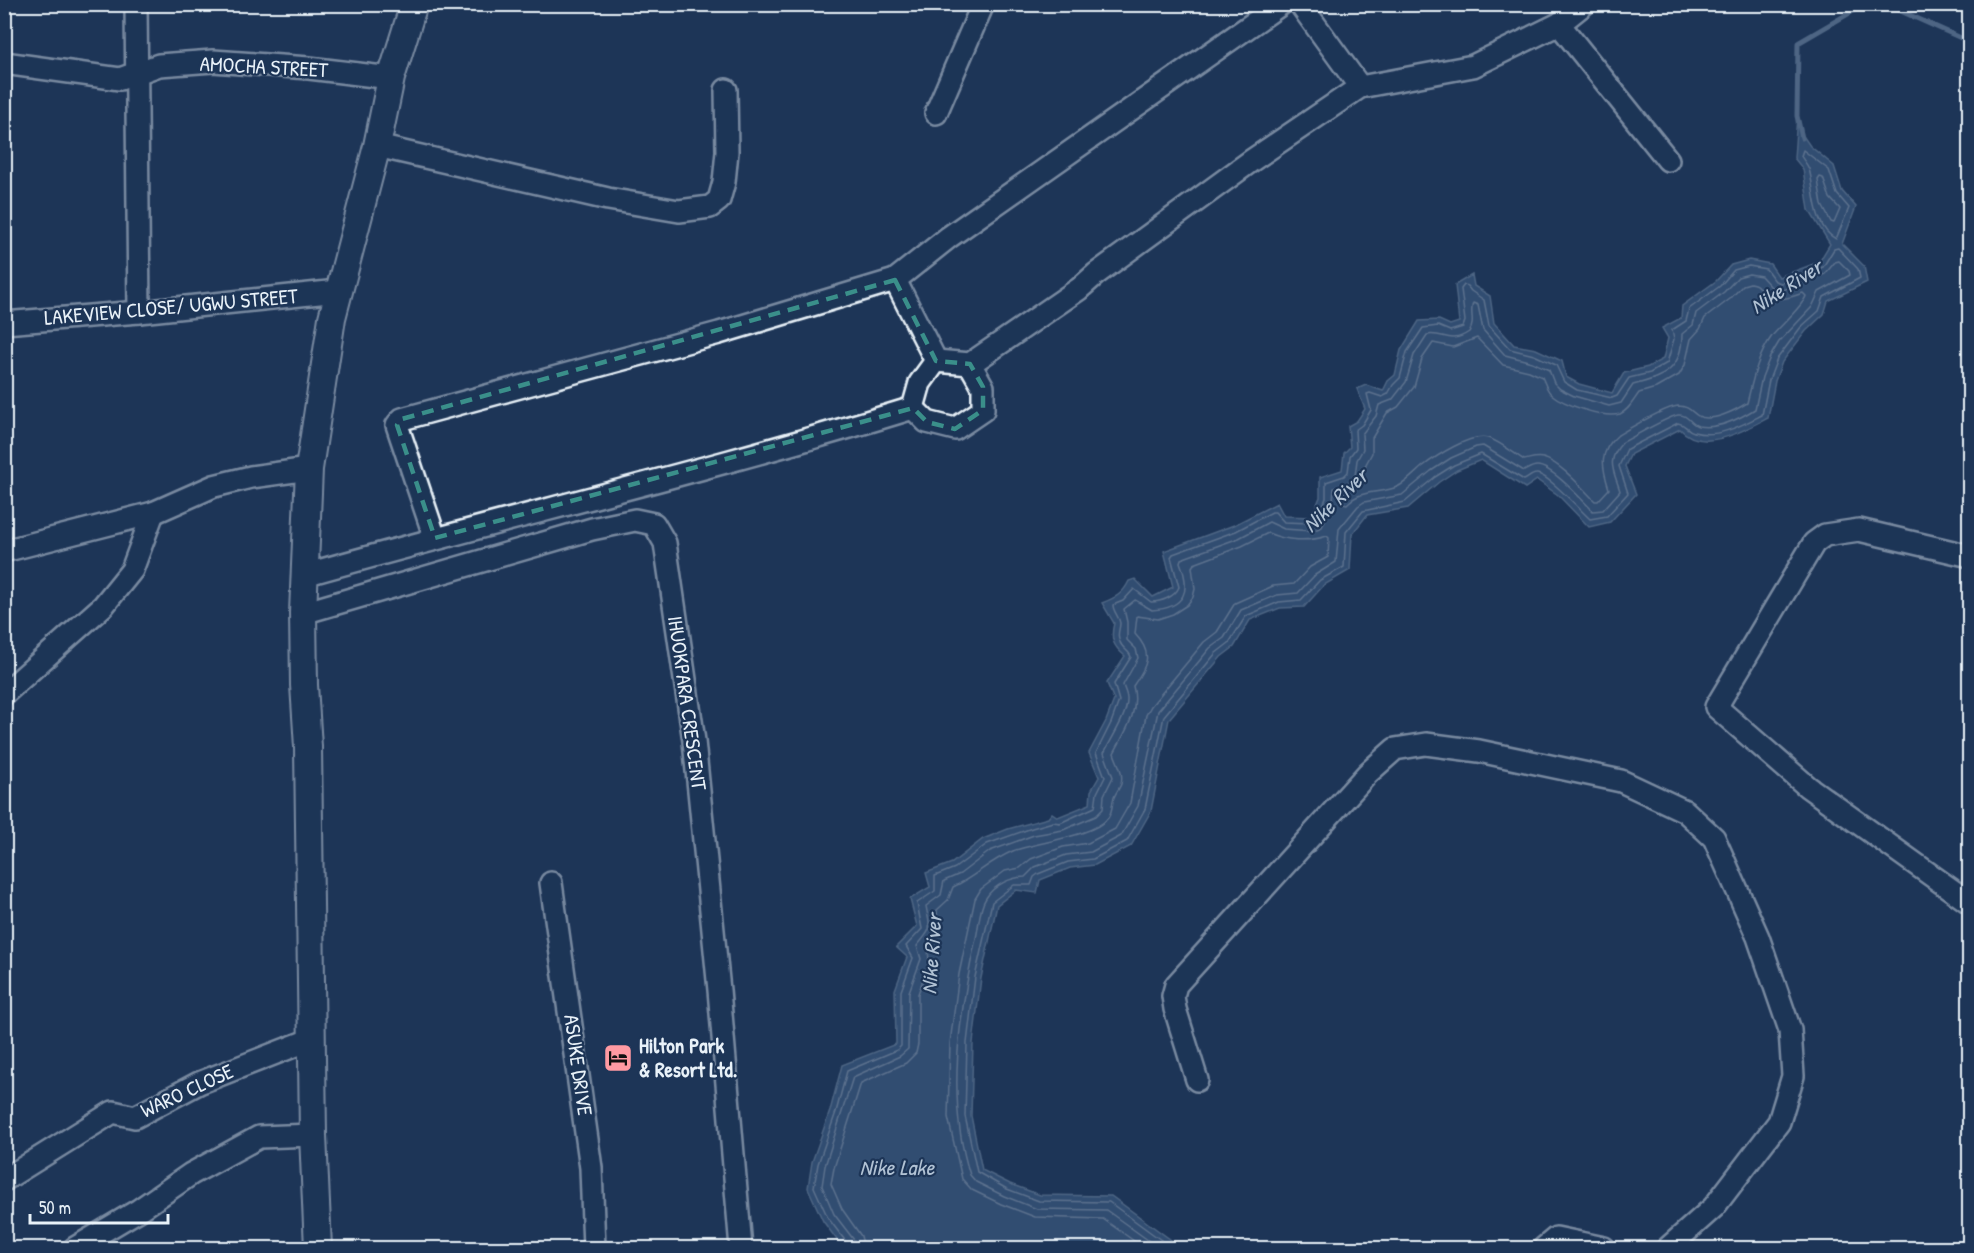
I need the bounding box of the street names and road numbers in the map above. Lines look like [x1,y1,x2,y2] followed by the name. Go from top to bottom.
[199,49,330,84] street label: AMOCHA STREET
[43,281,300,332] street label: LAKEVIEW CLOSE/ UGWU STREET
[661,614,714,793] street label: IHUOKPARA CRESCENT
[557,1012,600,1117] street label: ASUKE DRIVE
[136,1056,238,1125] street label: WARO CLOSE

